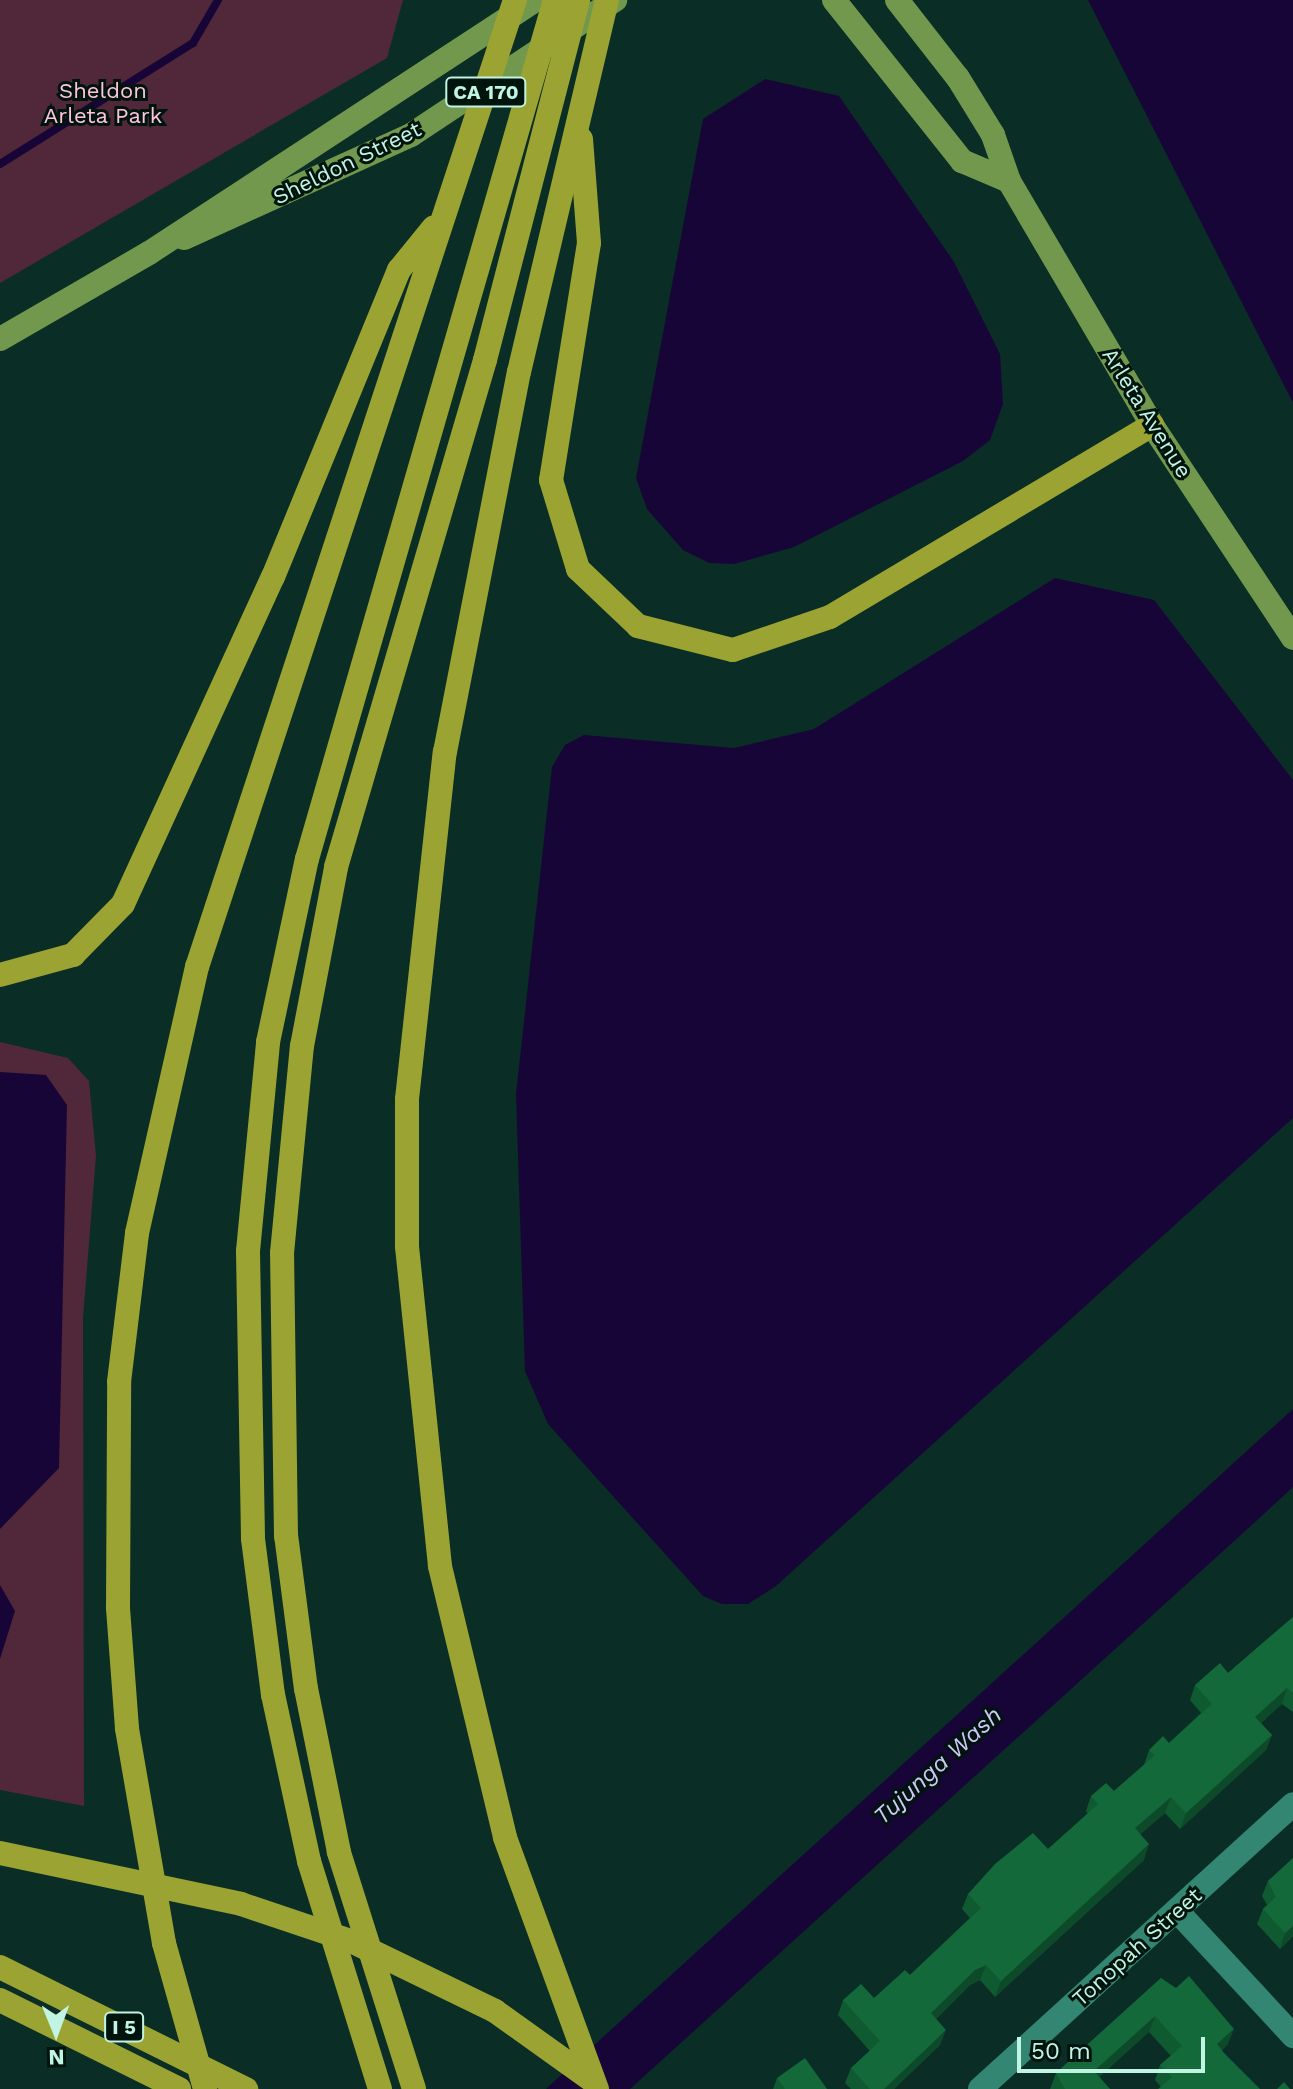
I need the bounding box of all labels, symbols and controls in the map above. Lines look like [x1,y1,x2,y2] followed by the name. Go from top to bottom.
[444,76,528,108] road number: CA 170
[43,77,163,128] park label: Sheldon Arleta Park
[269,116,425,210] street label: Sheldon Street
[1096,343,1198,483] street label: Arleta Avenue
[868,1701,1008,1831] water label: Tujunga Wash
[1067,1882,1207,2012] street label: Tonopah Street
[16,1993,96,2073] north arrow
[104,2011,144,2043] road number: I 5
[1021,2021,1209,2071] scale bar
[1031,2037,1091,2065] text: 50 m
[48,2045,65,2070] text: N

